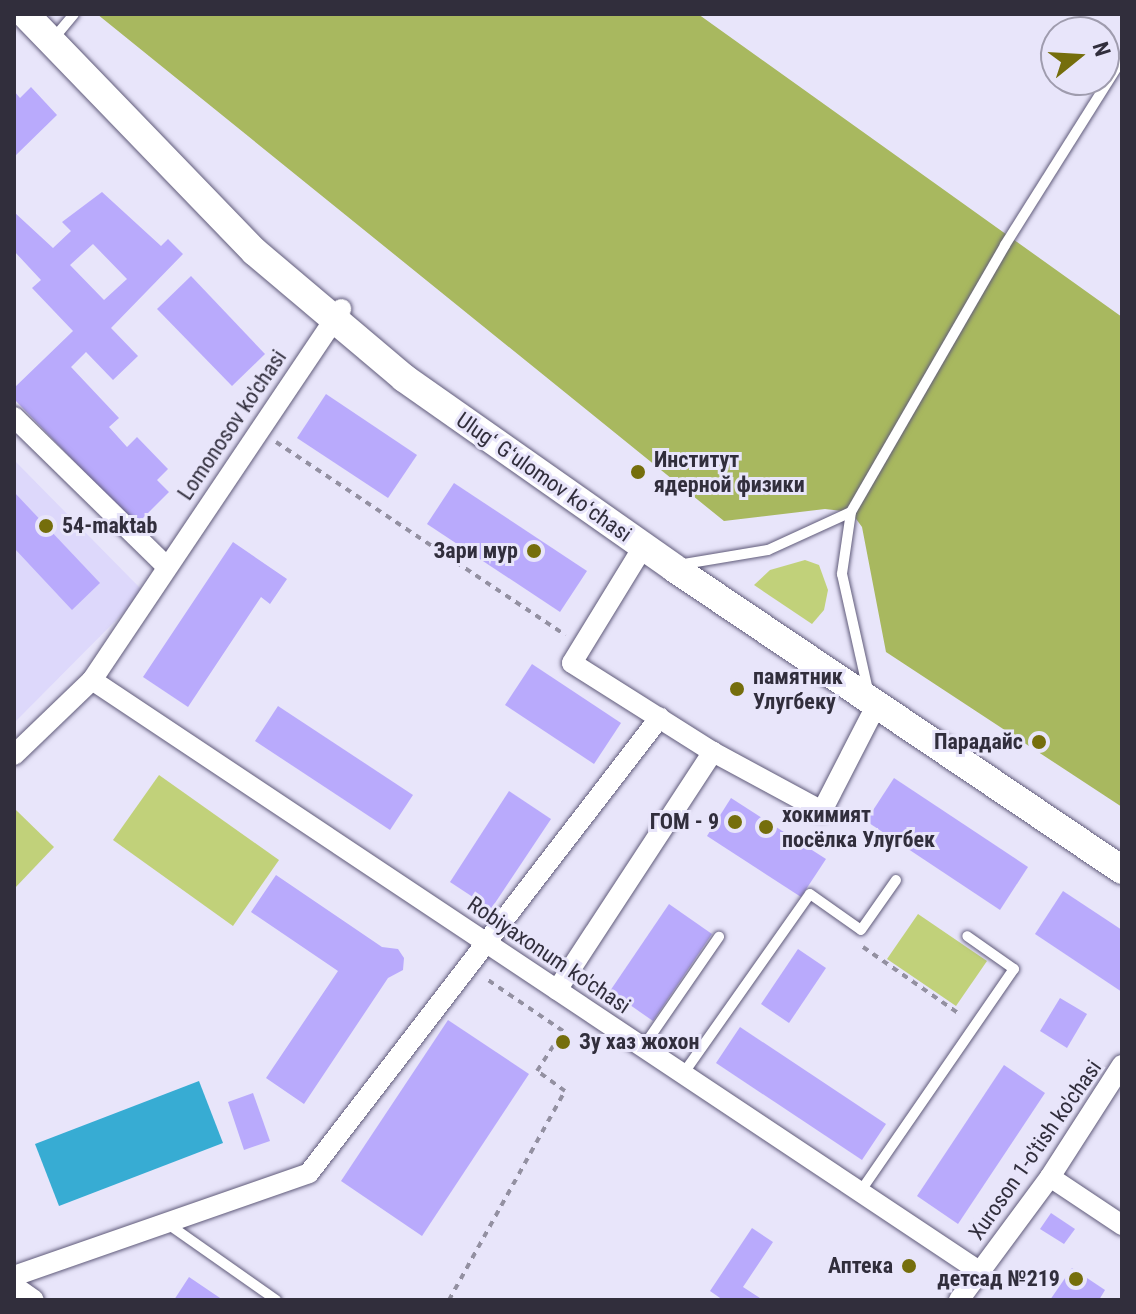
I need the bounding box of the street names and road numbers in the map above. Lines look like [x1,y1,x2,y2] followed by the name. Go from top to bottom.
[172,345,292,505] street label: Lomonosov ko'chasi
[451,407,637,547] street label: Ulugʻ Gʻulomov koʻchasi
[463,891,635,1019] street label: Robiyaxonum ko'chasi
[963,1055,1107,1245] street label: Хuroson 1-o'tish ko'chasi

